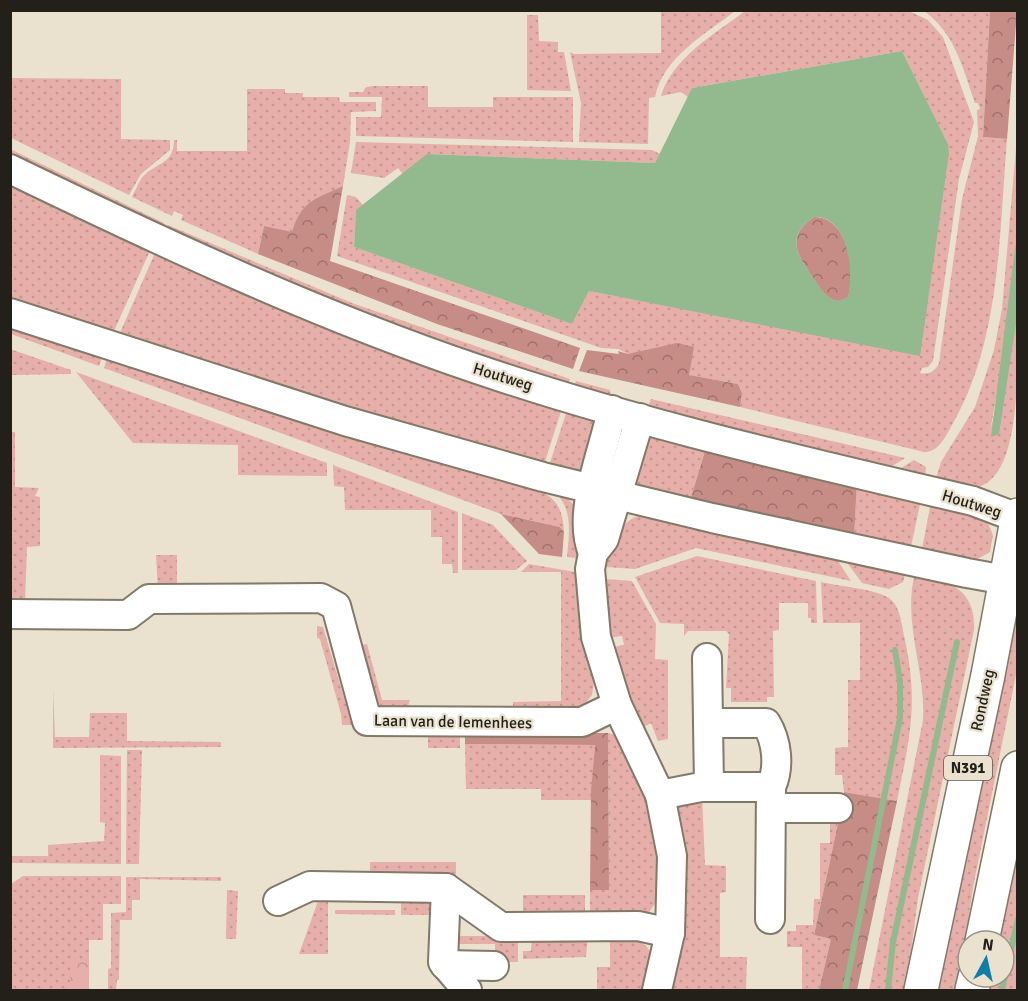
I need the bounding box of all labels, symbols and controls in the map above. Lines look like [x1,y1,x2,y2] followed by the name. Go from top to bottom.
[470,358,535,395] street label: Houtweg
[939,485,1004,522] street label: Houtweg
[967,667,999,733] street label: Rondweg
[374,711,532,733] street label: Laan van de Iemenhees
[944,756,992,780] road number: N391
[956,929,1016,989] north arrow
[981,934,995,956] text: N

